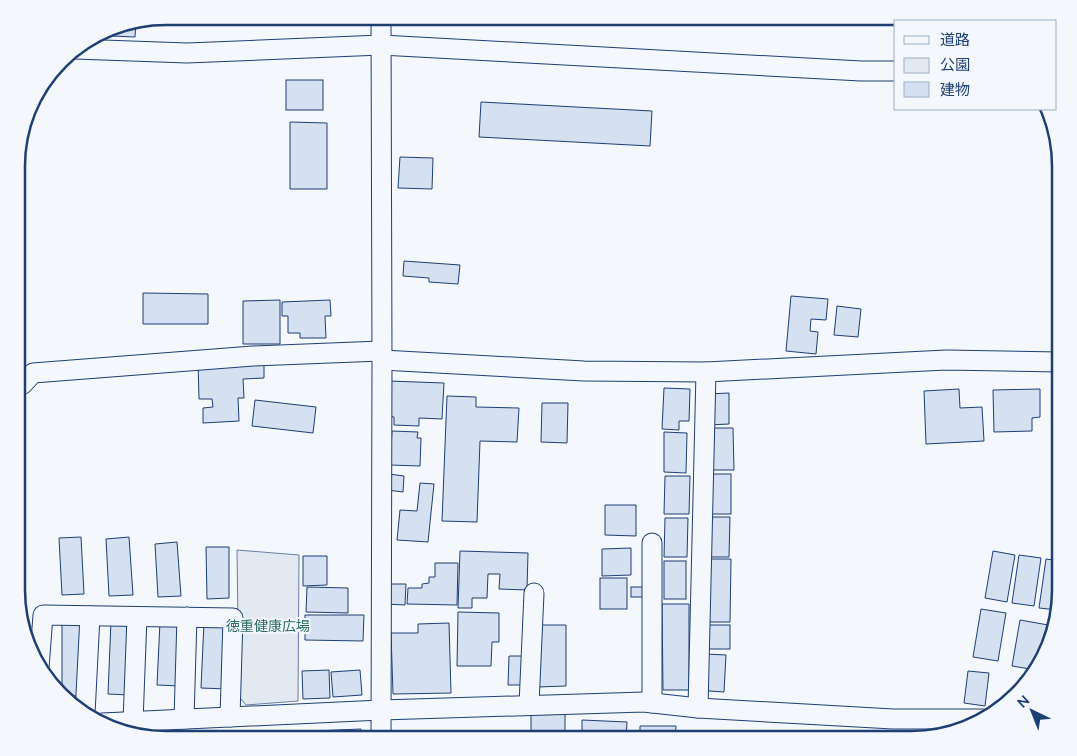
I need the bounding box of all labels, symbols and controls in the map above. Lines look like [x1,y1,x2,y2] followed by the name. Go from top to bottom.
[894,20,1057,110] legend
[940,30,970,49] text: 道路
[940,55,970,74] text: 公園
[940,80,970,99] text: 建物
[226,617,310,635] park label: 徳重健康広場
[1007,686,1057,736] north arrow
[1013,691,1033,712] text: N

